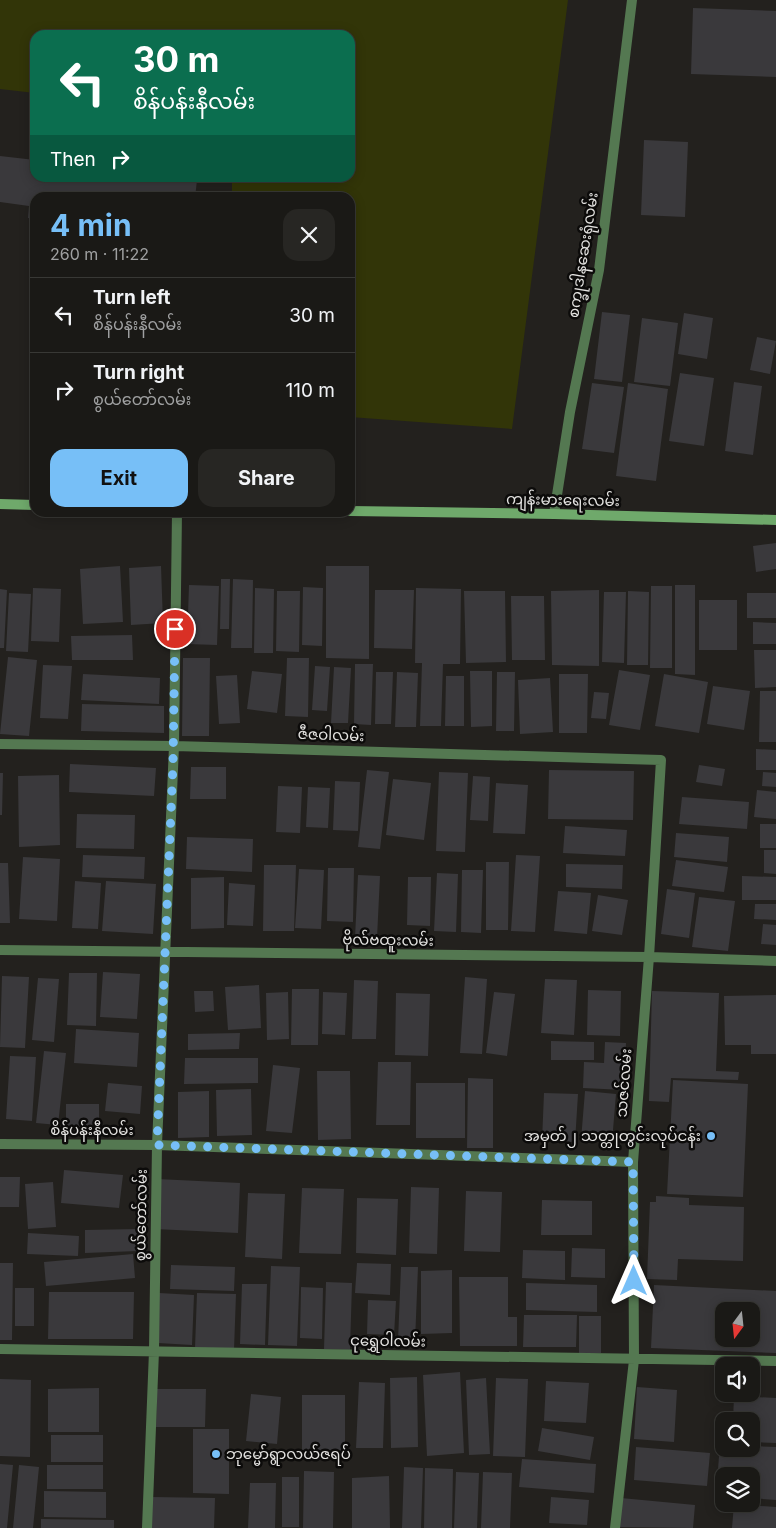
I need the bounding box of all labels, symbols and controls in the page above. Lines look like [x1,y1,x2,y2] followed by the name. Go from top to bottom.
[133,38,219,80] text: 30 m
[50,50,115,115] icon: left
[133,88,255,114] text: စိန်ပန်းနီလမ်း
[106,145,134,173] icon: right
[50,148,96,171] text: Then
[563,191,605,320] street label: စက္ခုဒါနဆေးရုံလမ်း
[50,207,132,243] text: 4 min
[283,209,335,261] button: close
[50,244,149,264] text: 260 m · 11:22
[93,286,171,309] text: Turn left
[50,301,78,329] icon: left
[289,304,335,327] text: 30 m
[93,314,182,334] text: စိန်ပန်းနီလမ်း
[93,361,184,384] text: Turn right
[50,376,78,404] icon: right
[286,379,335,402] text: 110 m
[93,389,191,409] text: စွယ်တော်လမ်း
[50,449,188,507] button: Exit
[198,449,335,507] button: Share
[506,489,620,513] street label: ကျန်းမားရေးလမ်း
[154,608,196,650] pin
[161,615,189,643] icon: arrive
[297,724,365,745] street label: ဇီဇဝါလမ်း
[342,929,434,953] street label: ဗိုလ်ဗထူးလမ်း
[612,1048,635,1118] street label: သဇင်လမ်း
[50,1120,134,1142] street label: စိန်ပန်းနီလမ်း
[524,1126,701,1148] place label: အမှတ်၂ သတ္တုတွင်းလုပ်ငန်း
[705,1130,717,1142] marker: အမှတ်၂ သတ္တုတွင်းလုပ်ငန်း
[130,1169,153,1261] street label: စွယ်တော်လမ်း
[607,1254,659,1306] position arrow
[715,1302,760,1348] north arrow
[715,1302,760,1512] map controls
[350,1330,426,1354] street label: ငုရွှေဝါလမ်း
[715,1357,760,1402] button: sound
[715,1412,760,1457] button: search
[226,1444,351,1466] place label: ဘုမ္မော်ရွာလယ်ဇရပ်
[210,1448,222,1460] marker: ဘုမ္မော်ရွာလယ်ဇရပ်
[715,1467,760,1512] button: layers

